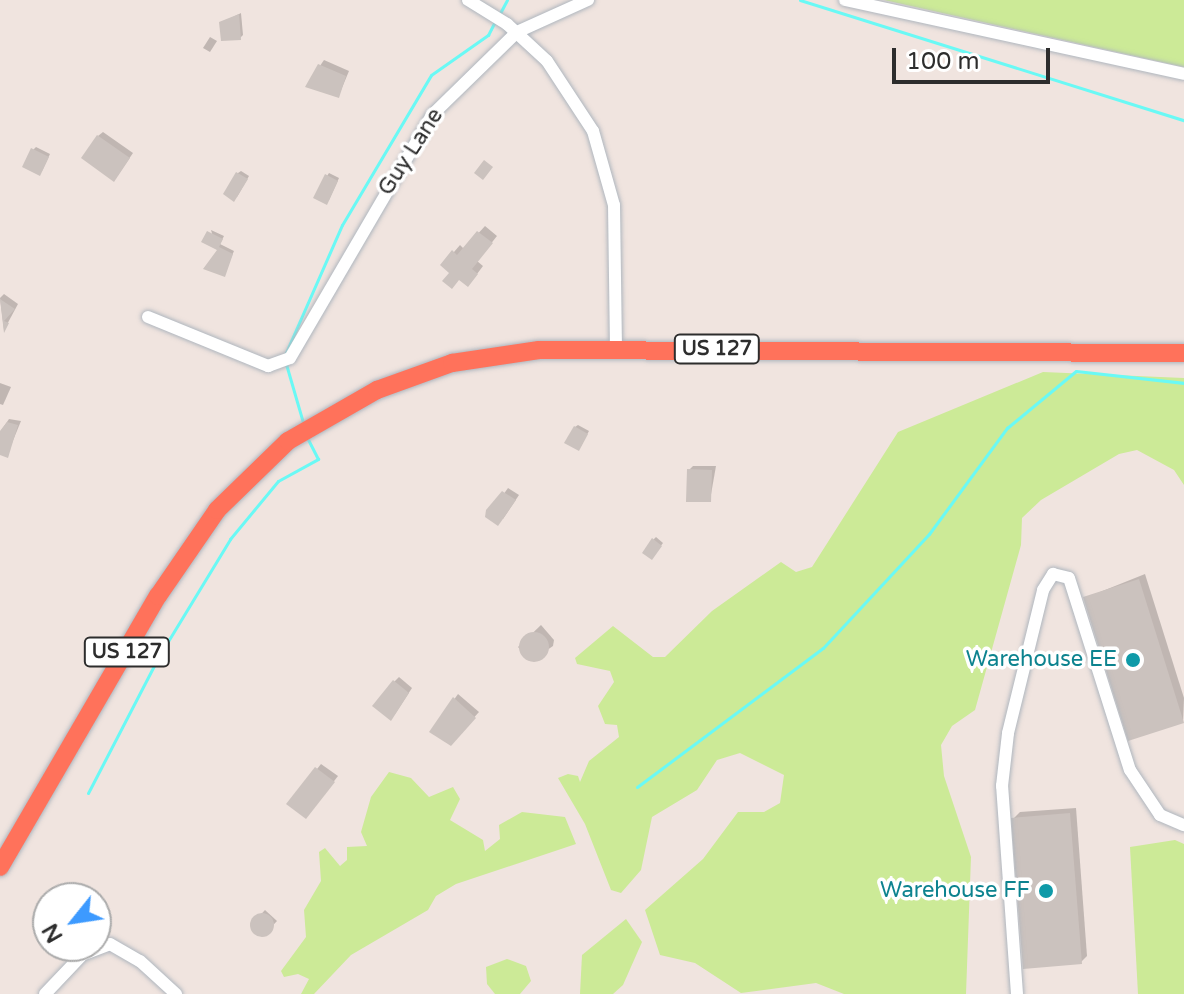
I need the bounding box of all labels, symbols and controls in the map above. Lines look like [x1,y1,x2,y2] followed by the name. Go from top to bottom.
[896,32,1054,82] scale bar
[906,47,980,76] text: 100 m
[373,104,449,200] street label: Guy Lane
[673,333,761,365] road number: US 127
[83,636,171,668] road number: US 127
[966,647,1117,673] place label: Warehouse EE
[1124,651,1142,669] marker: Warehouse EE
[880,878,1030,904] place label: Warehouse FF
[32,882,112,962] north arrow
[1037,882,1055,900] marker: Warehouse FF
[37,919,69,947] text: N

